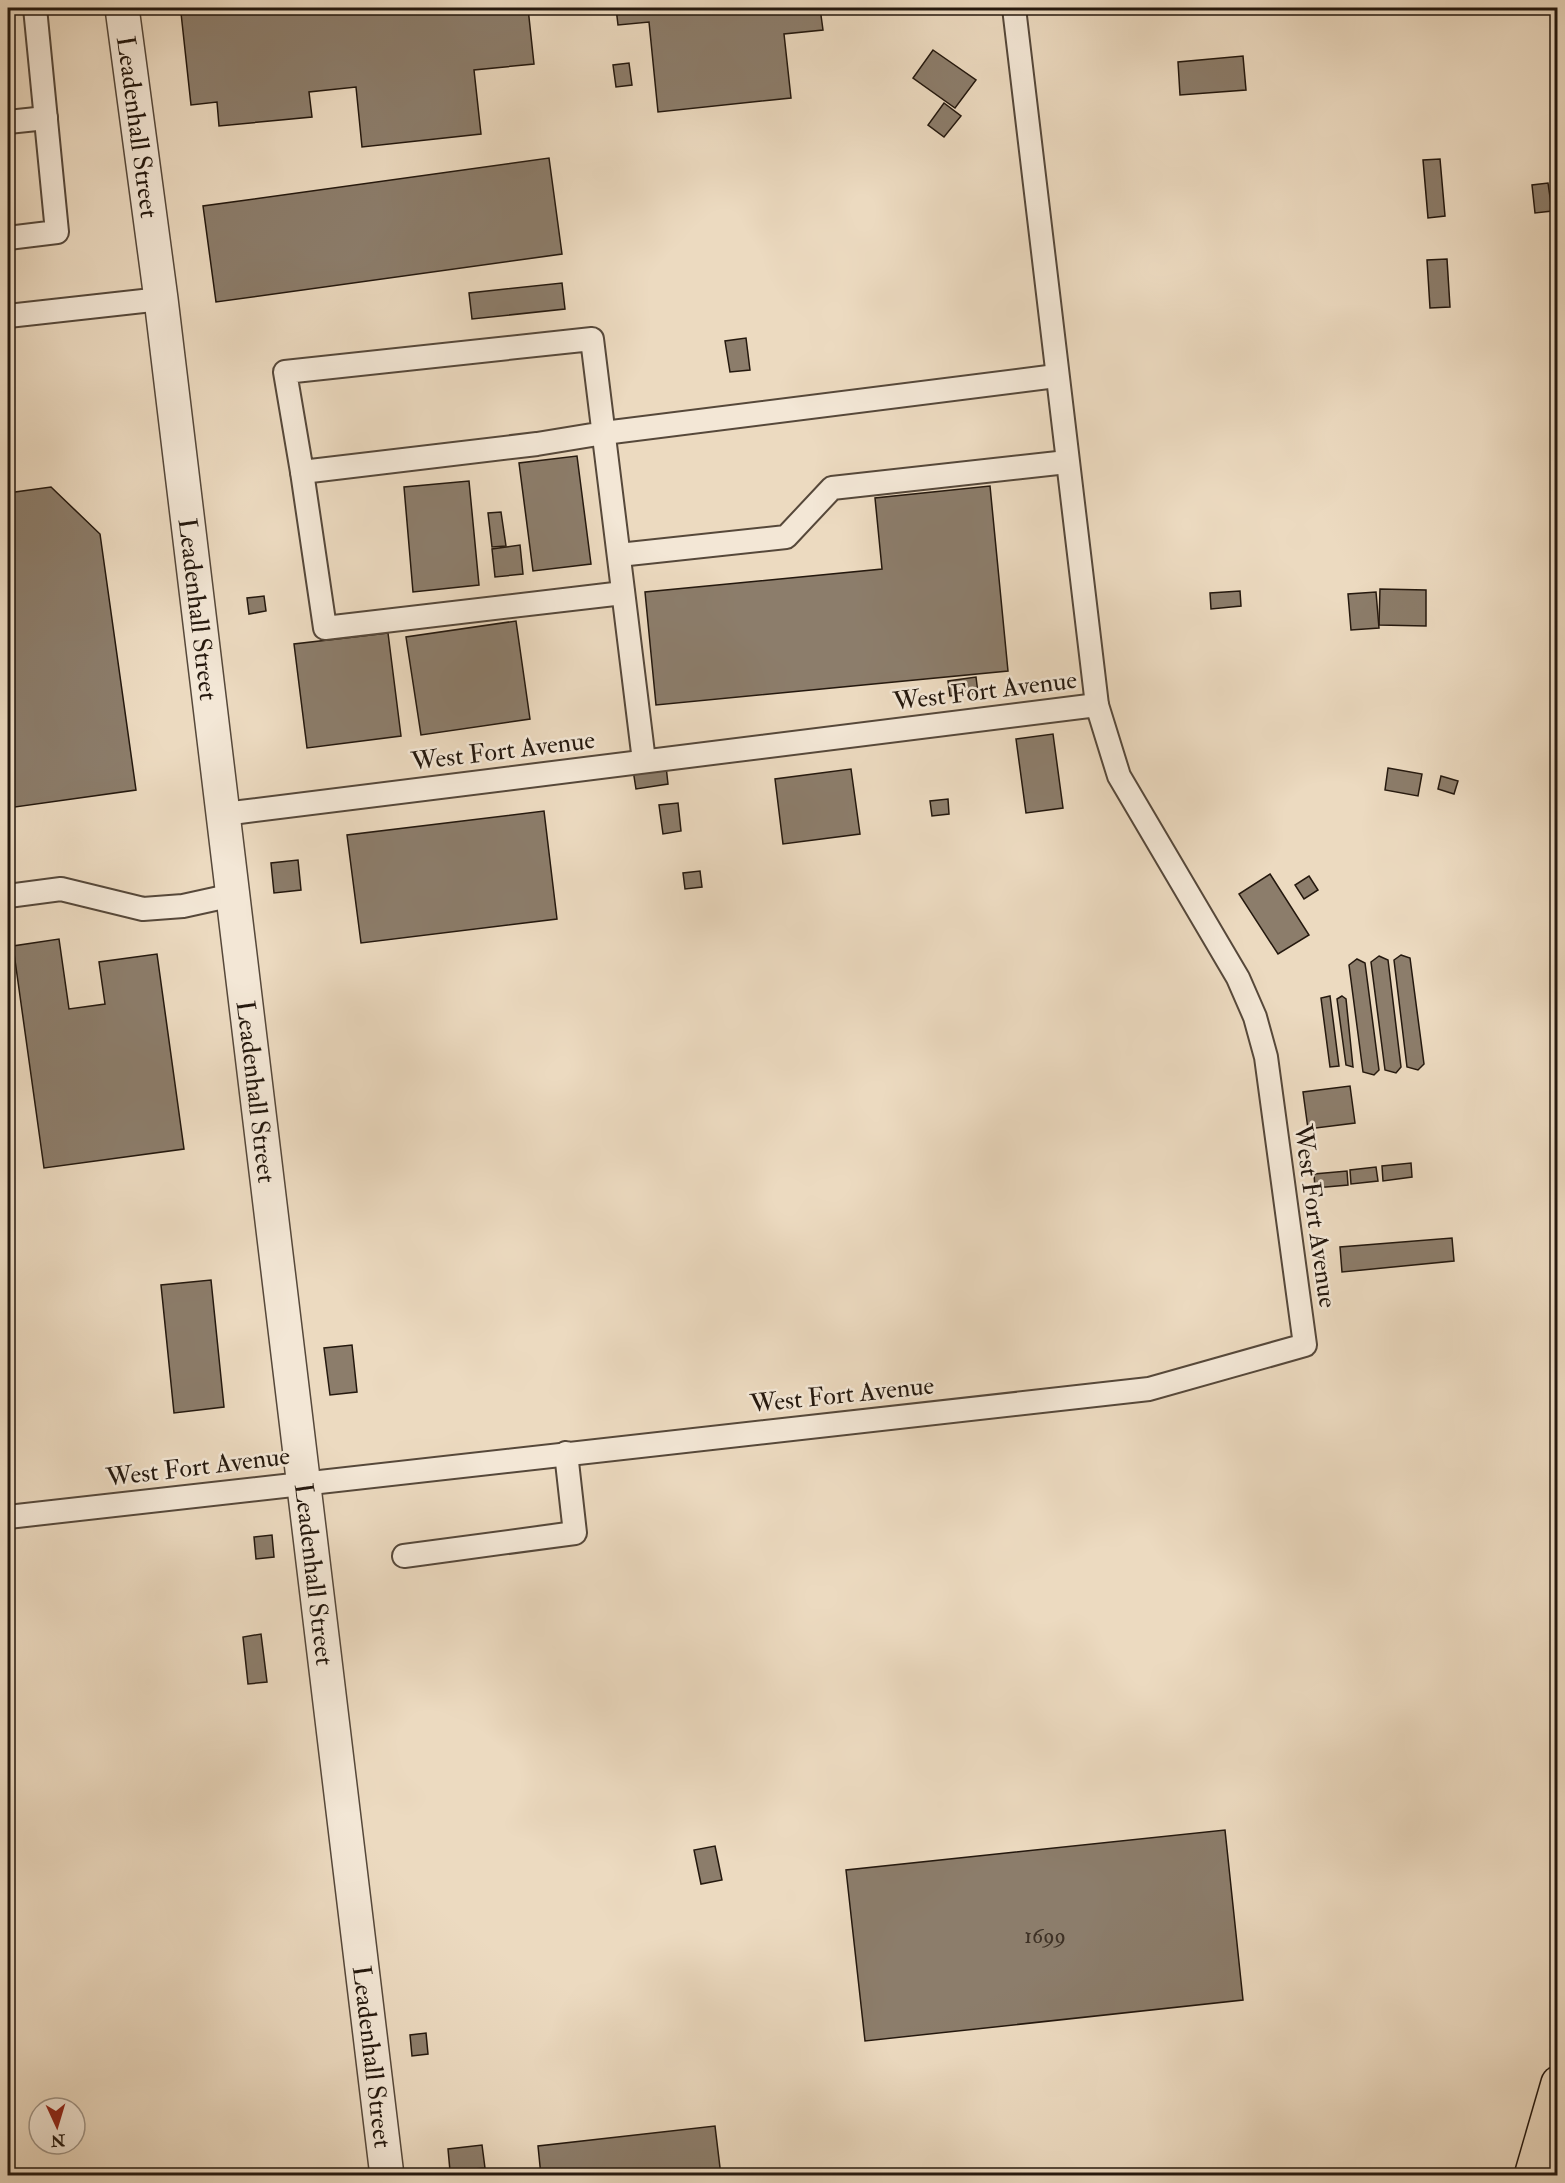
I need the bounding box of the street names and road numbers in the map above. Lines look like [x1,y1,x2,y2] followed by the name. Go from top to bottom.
[109,34,165,220] street label: Leadenhall Street
[171,516,224,702] street label: Leadenhall Street
[890,664,1079,718] street label: West Fort Avenue
[408,724,597,778] street label: West Fort Avenue
[229,999,282,1185] street label: Leadenhall Street
[1286,1121,1344,1310] street label: West Fort Avenue
[748,1369,936,1421] street label: West Fort Avenue
[103,1440,292,1494] street label: West Fort Avenue
[287,1481,340,1667] street label: Leadenhall Street
[345,1964,398,2150] street label: Leadenhall Street

